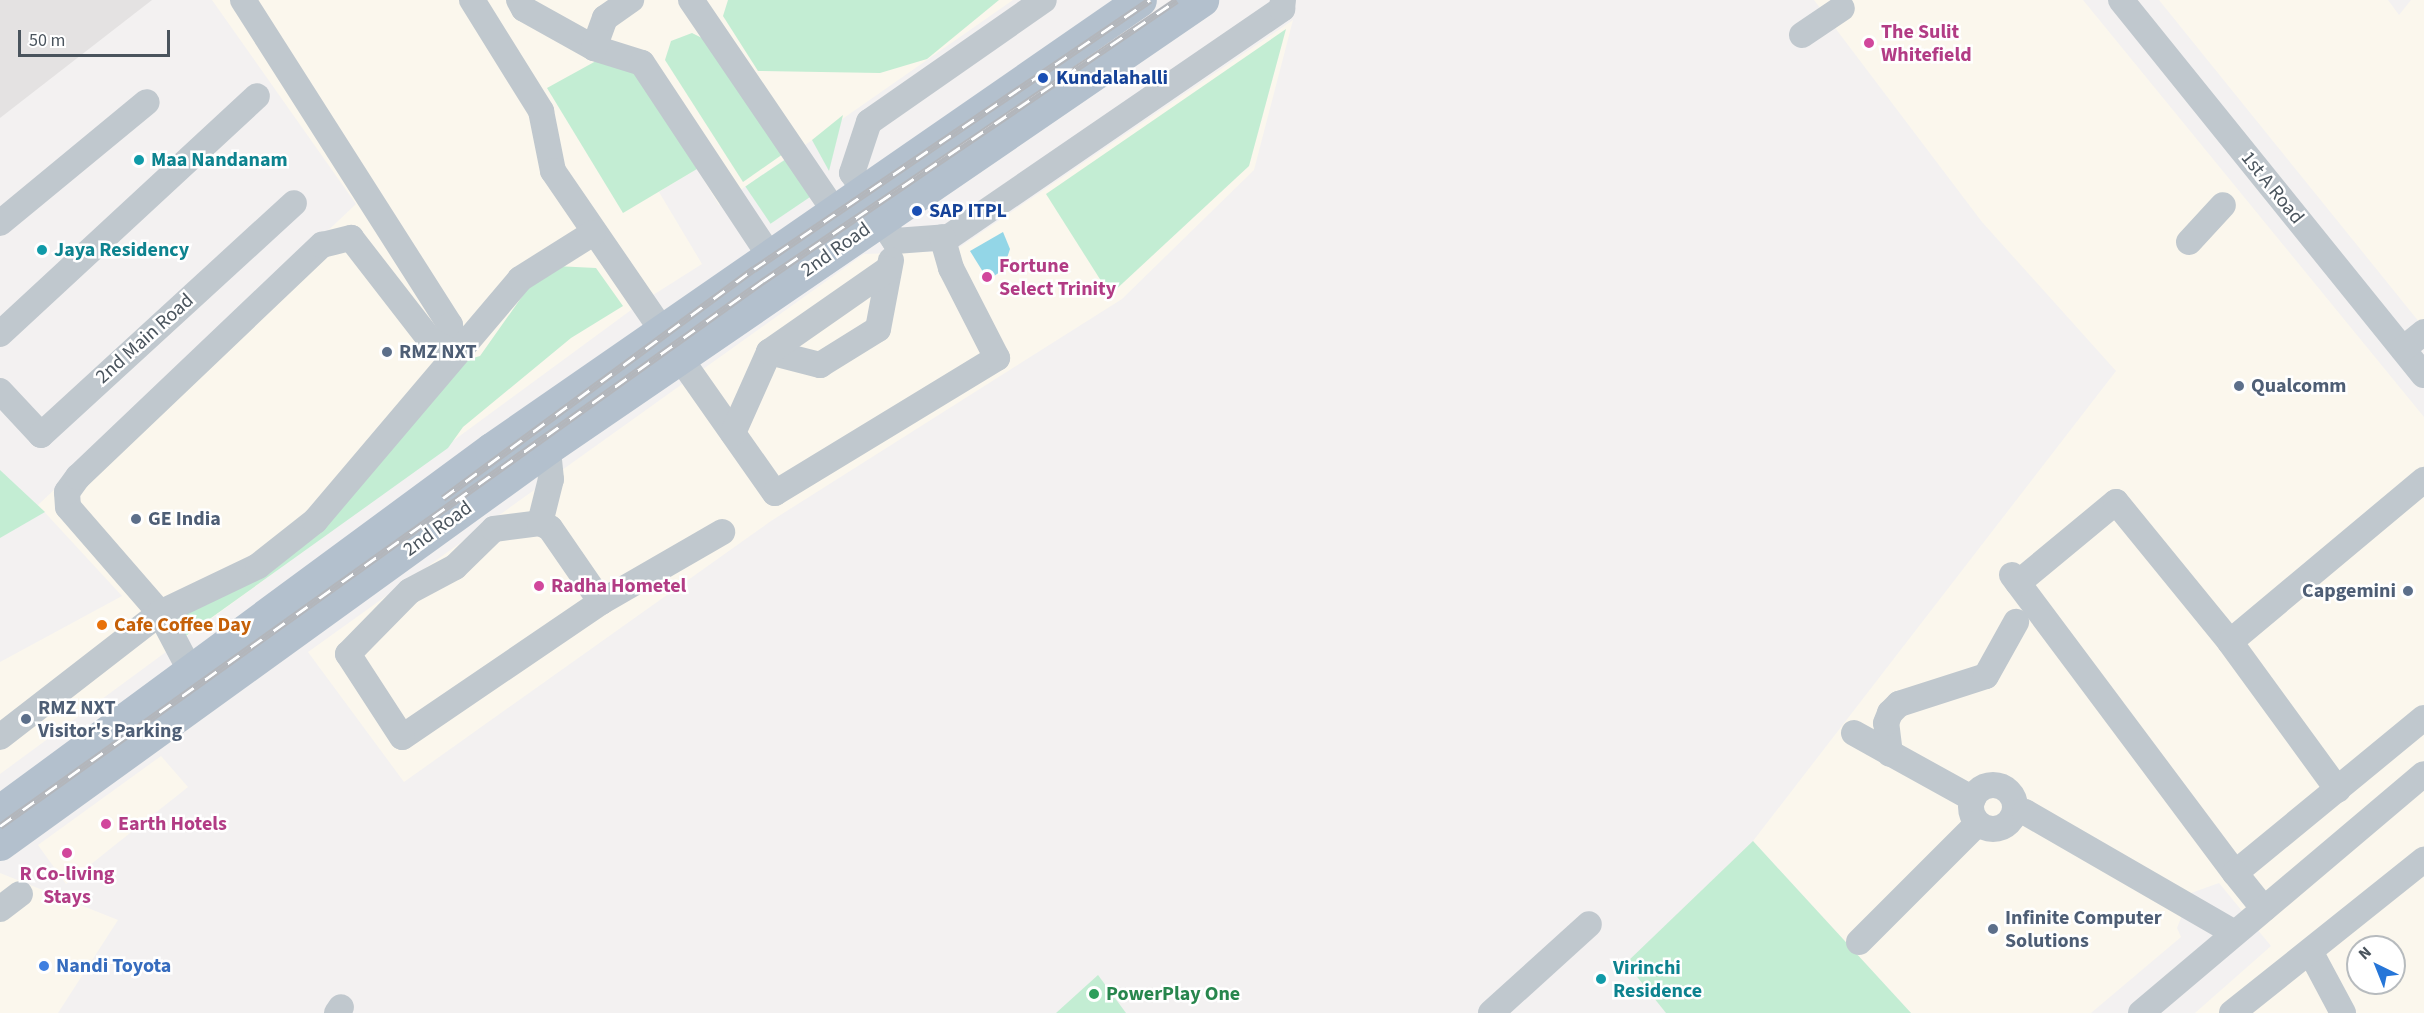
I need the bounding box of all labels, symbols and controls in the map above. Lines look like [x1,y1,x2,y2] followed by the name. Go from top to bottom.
[21,18,172,56] scale bar
[1881,20,1972,67] place label: The Sulit Whitefield
[29,28,65,53] text: 50 m
[1862,36,1876,50] marker: The Sulit Whitefield
[1056,66,1168,90] place label: Kundalahalli
[1034,69,1052,87] marker: Kundalahalli
[2235,147,2309,229] street label: 1st A Road
[151,148,288,172] place label: Maa Nandanam
[132,153,146,167] marker: Maa Nandanam
[929,199,1007,223] place label: SAP ITPL
[910,204,924,218] marker: SAP ITPL
[797,218,875,282] street label: 2nd Road
[54,238,189,262] place label: Jaya Residency
[35,243,49,257] marker: Jaya Residency
[999,254,1116,301] place label: Fortune Select Trinity
[980,270,994,284] marker: Fortune Select Trinity
[91,289,199,389] street label: 2nd Main Road
[399,340,477,364] place label: RMZ NXT
[380,345,394,359] marker: RMZ NXT
[2251,374,2346,398] place label: Qualcomm
[2232,379,2246,393] marker: Qualcomm
[399,496,477,562] street label: 2nd Road
[148,507,221,531] place label: GE India
[129,512,143,526] marker: GE India
[551,574,686,598] place label: Radha Hometel
[532,579,546,593] marker: Radha Hometel
[2302,579,2396,603] place label: Capgemini
[2401,584,2415,598] marker: Capgemini
[114,613,251,637] place label: Cafe Coffee Day
[95,618,109,632] marker: Cafe Coffee Day
[38,696,182,743] place label: RMZ NXT Visitor's Parking
[19,712,33,726] marker: RMZ NXT Visitor's Parking
[118,812,227,836] place label: Earth Hotels
[99,817,113,831] marker: Earth Hotels
[60,846,74,860] marker: R Co-living Stays
[19,862,115,909] place label: R Co-living Stays
[2005,906,2162,953] place label: Infinite Computer Solutions
[1986,922,2000,936] marker: Infinite Computer Solutions
[2346,935,2406,995] north arrow
[2354,942,2376,965] text: N
[56,954,171,978] place label: Nandi Toyota
[1613,956,1702,1003] place label: Virinchi Residence
[37,959,51,973] marker: Nandi Toyota
[1594,972,1608,986] marker: Virinchi Residence
[1106,982,1240,1006] place label: PowerPlay One
[1087,987,1101,1001] marker: PowerPlay One

